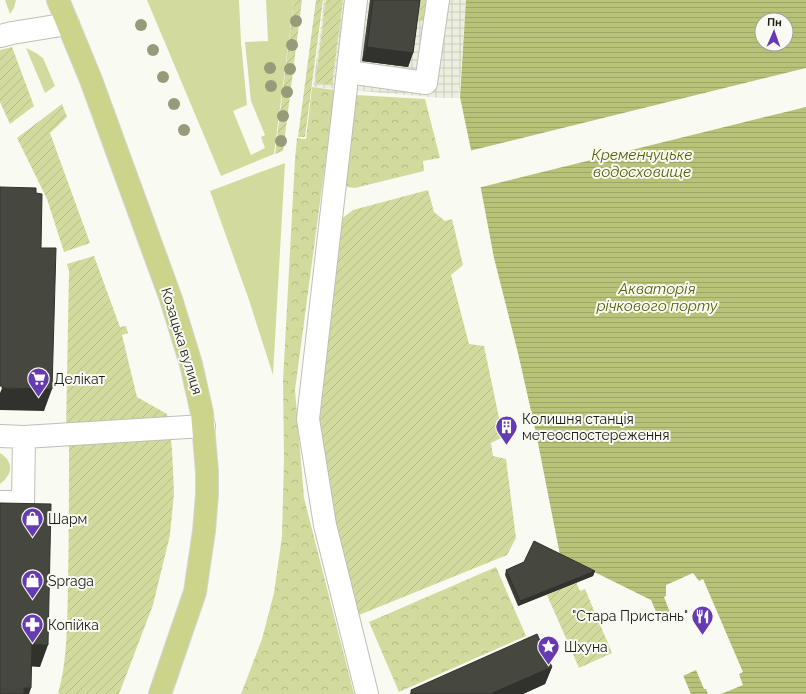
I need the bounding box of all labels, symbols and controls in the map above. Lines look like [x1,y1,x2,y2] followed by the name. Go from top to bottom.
[754,12,794,52] north arrow
[767,16,782,29] text: Пн
[592,146,692,181] water label: Кременчуцьке водосховище
[596,280,718,315] water label: Акваторія річкового порту
[158,286,206,396] street label: Козацька вулиця
[25,366,51,399] supermarket icon: Делікат
[54,371,105,387] place label: Делікат
[522,411,670,443] place label: Колишня станція метеоспостереження
[493,414,519,447] building icon: Колишня станція метеоспостереження
[19,506,45,539] shop icon: Шарм
[48,511,87,527] place label: Шарм
[20,568,46,601] shop icon: Spraga
[48,573,94,589] place label: Spraga
[690,603,716,636] restaurant icon: "Стара Пристань"
[572,608,688,624] place label: "Стара Пристань"
[20,612,46,645] pharmacy icon: Копійка
[48,617,99,633] place label: Копійка
[535,634,561,667] place icon: Шхуна
[564,639,608,655] place label: Шхуна

